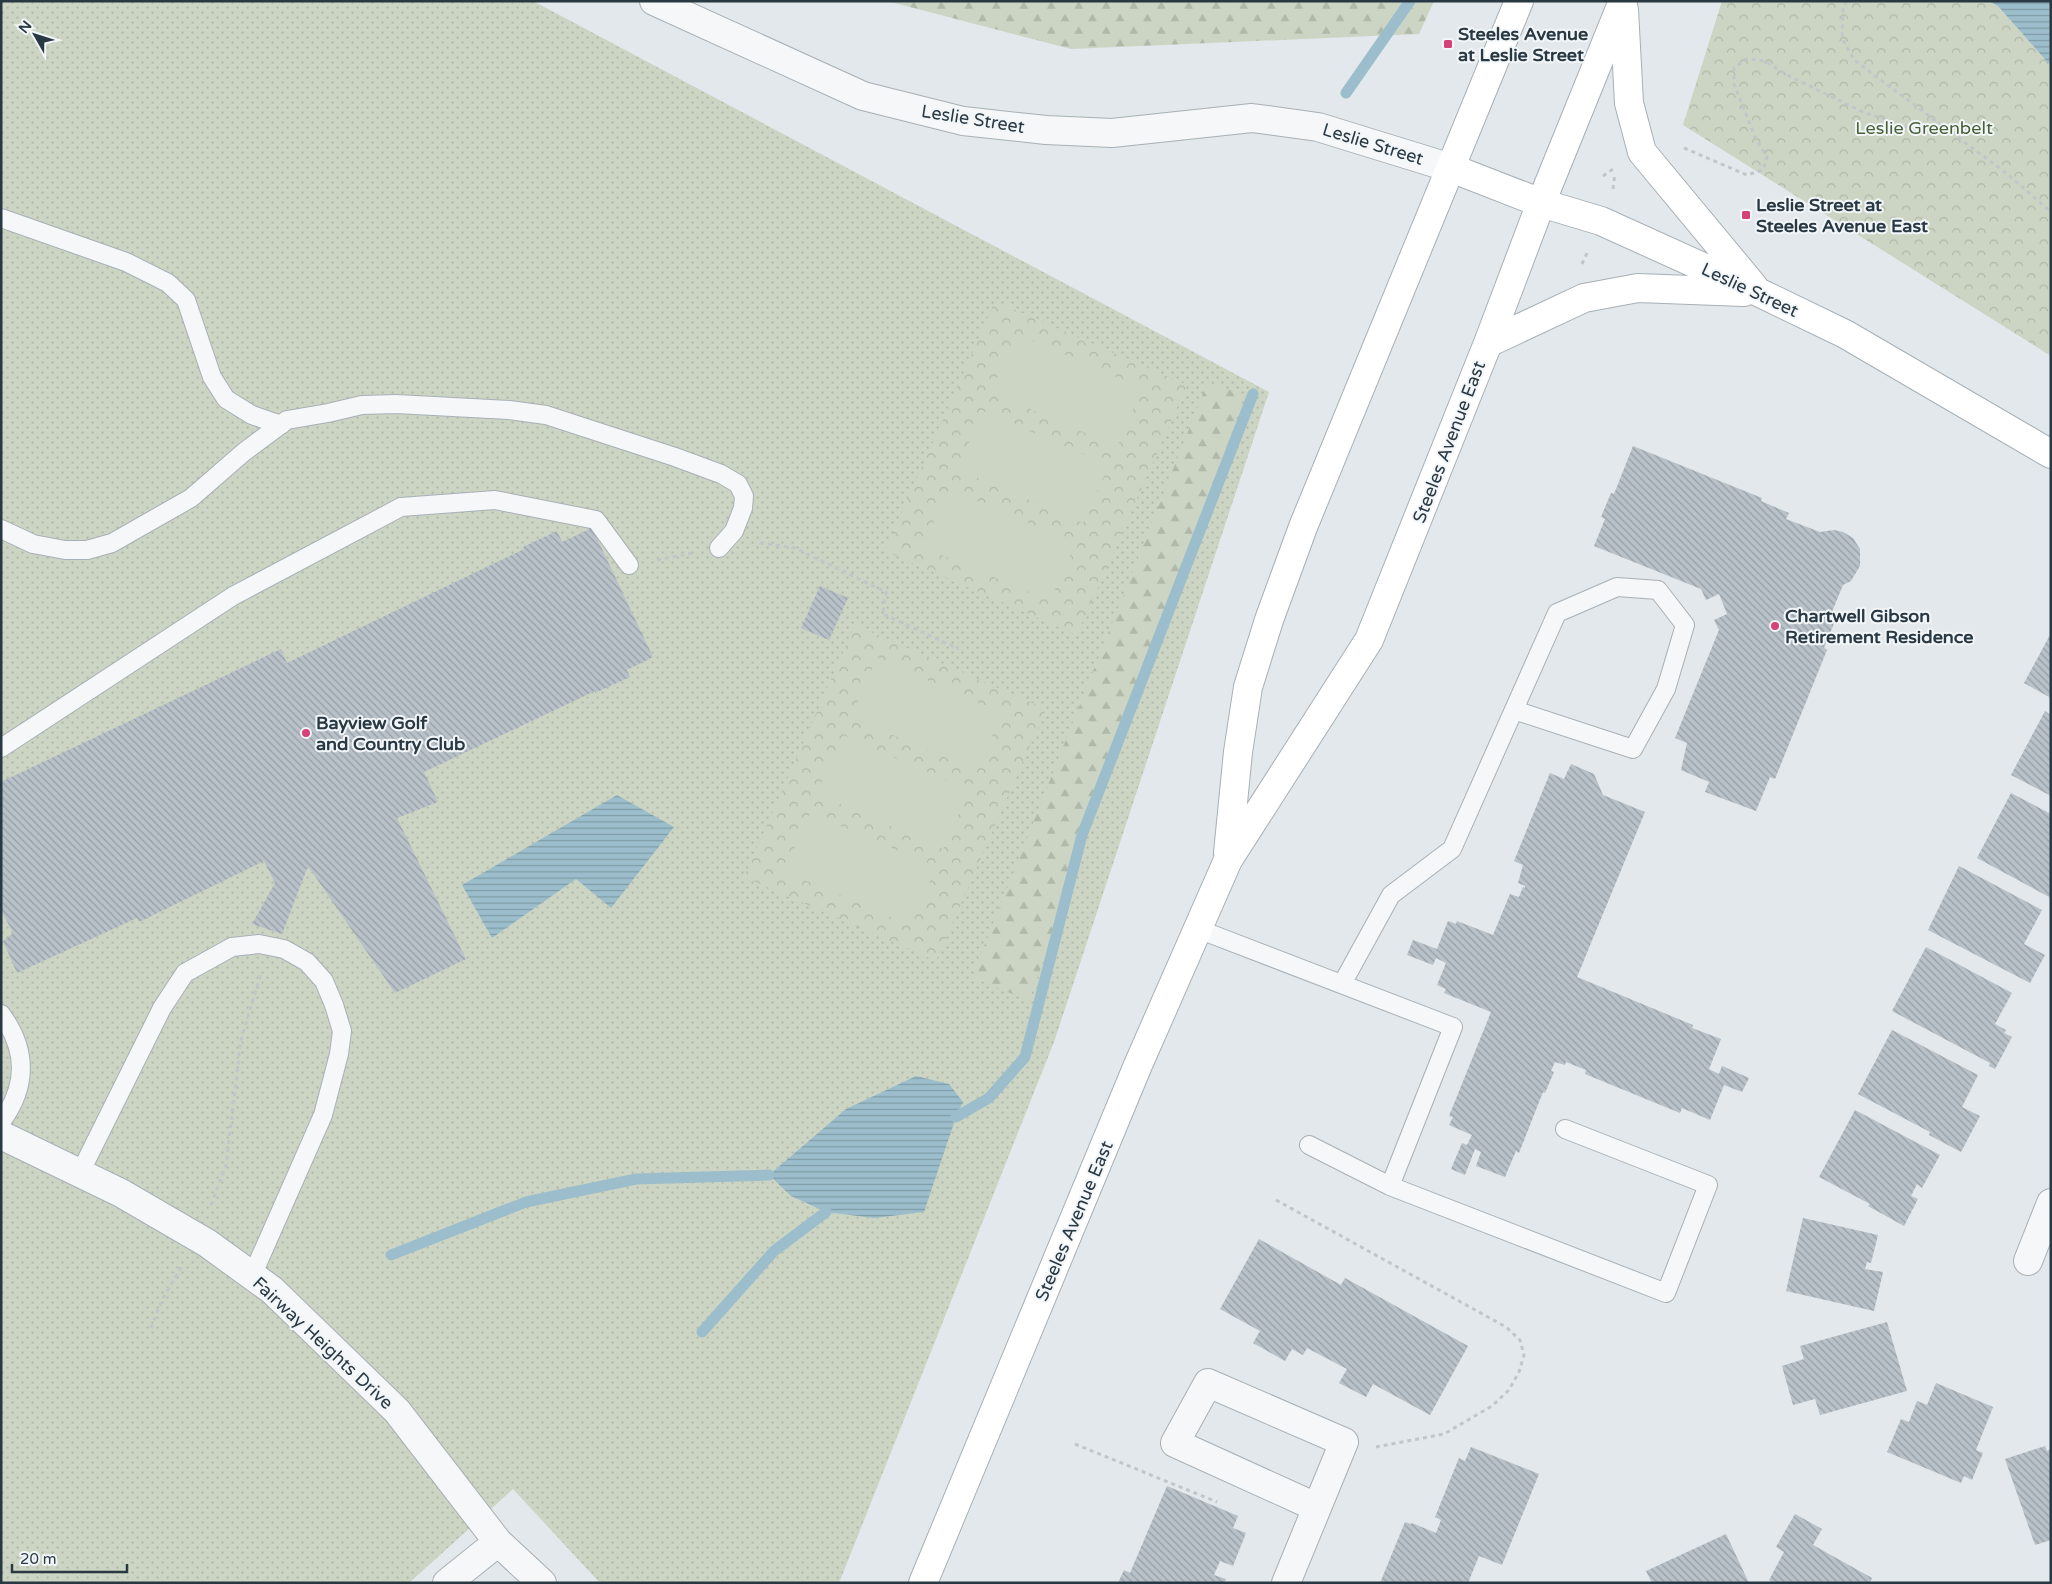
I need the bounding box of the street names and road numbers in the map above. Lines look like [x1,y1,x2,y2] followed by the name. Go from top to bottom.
[920,100,1026,138] street label: Leslie Street
[1320,118,1426,170] street label: Leslie Street
[1698,258,1802,322] street label: Leslie Street
[1408,358,1490,526] street label: Steeles Avenue East
[1030,1138,1118,1304] street label: Steeles Avenue East
[248,1272,398,1414] street label: Fairway Heights Drive

